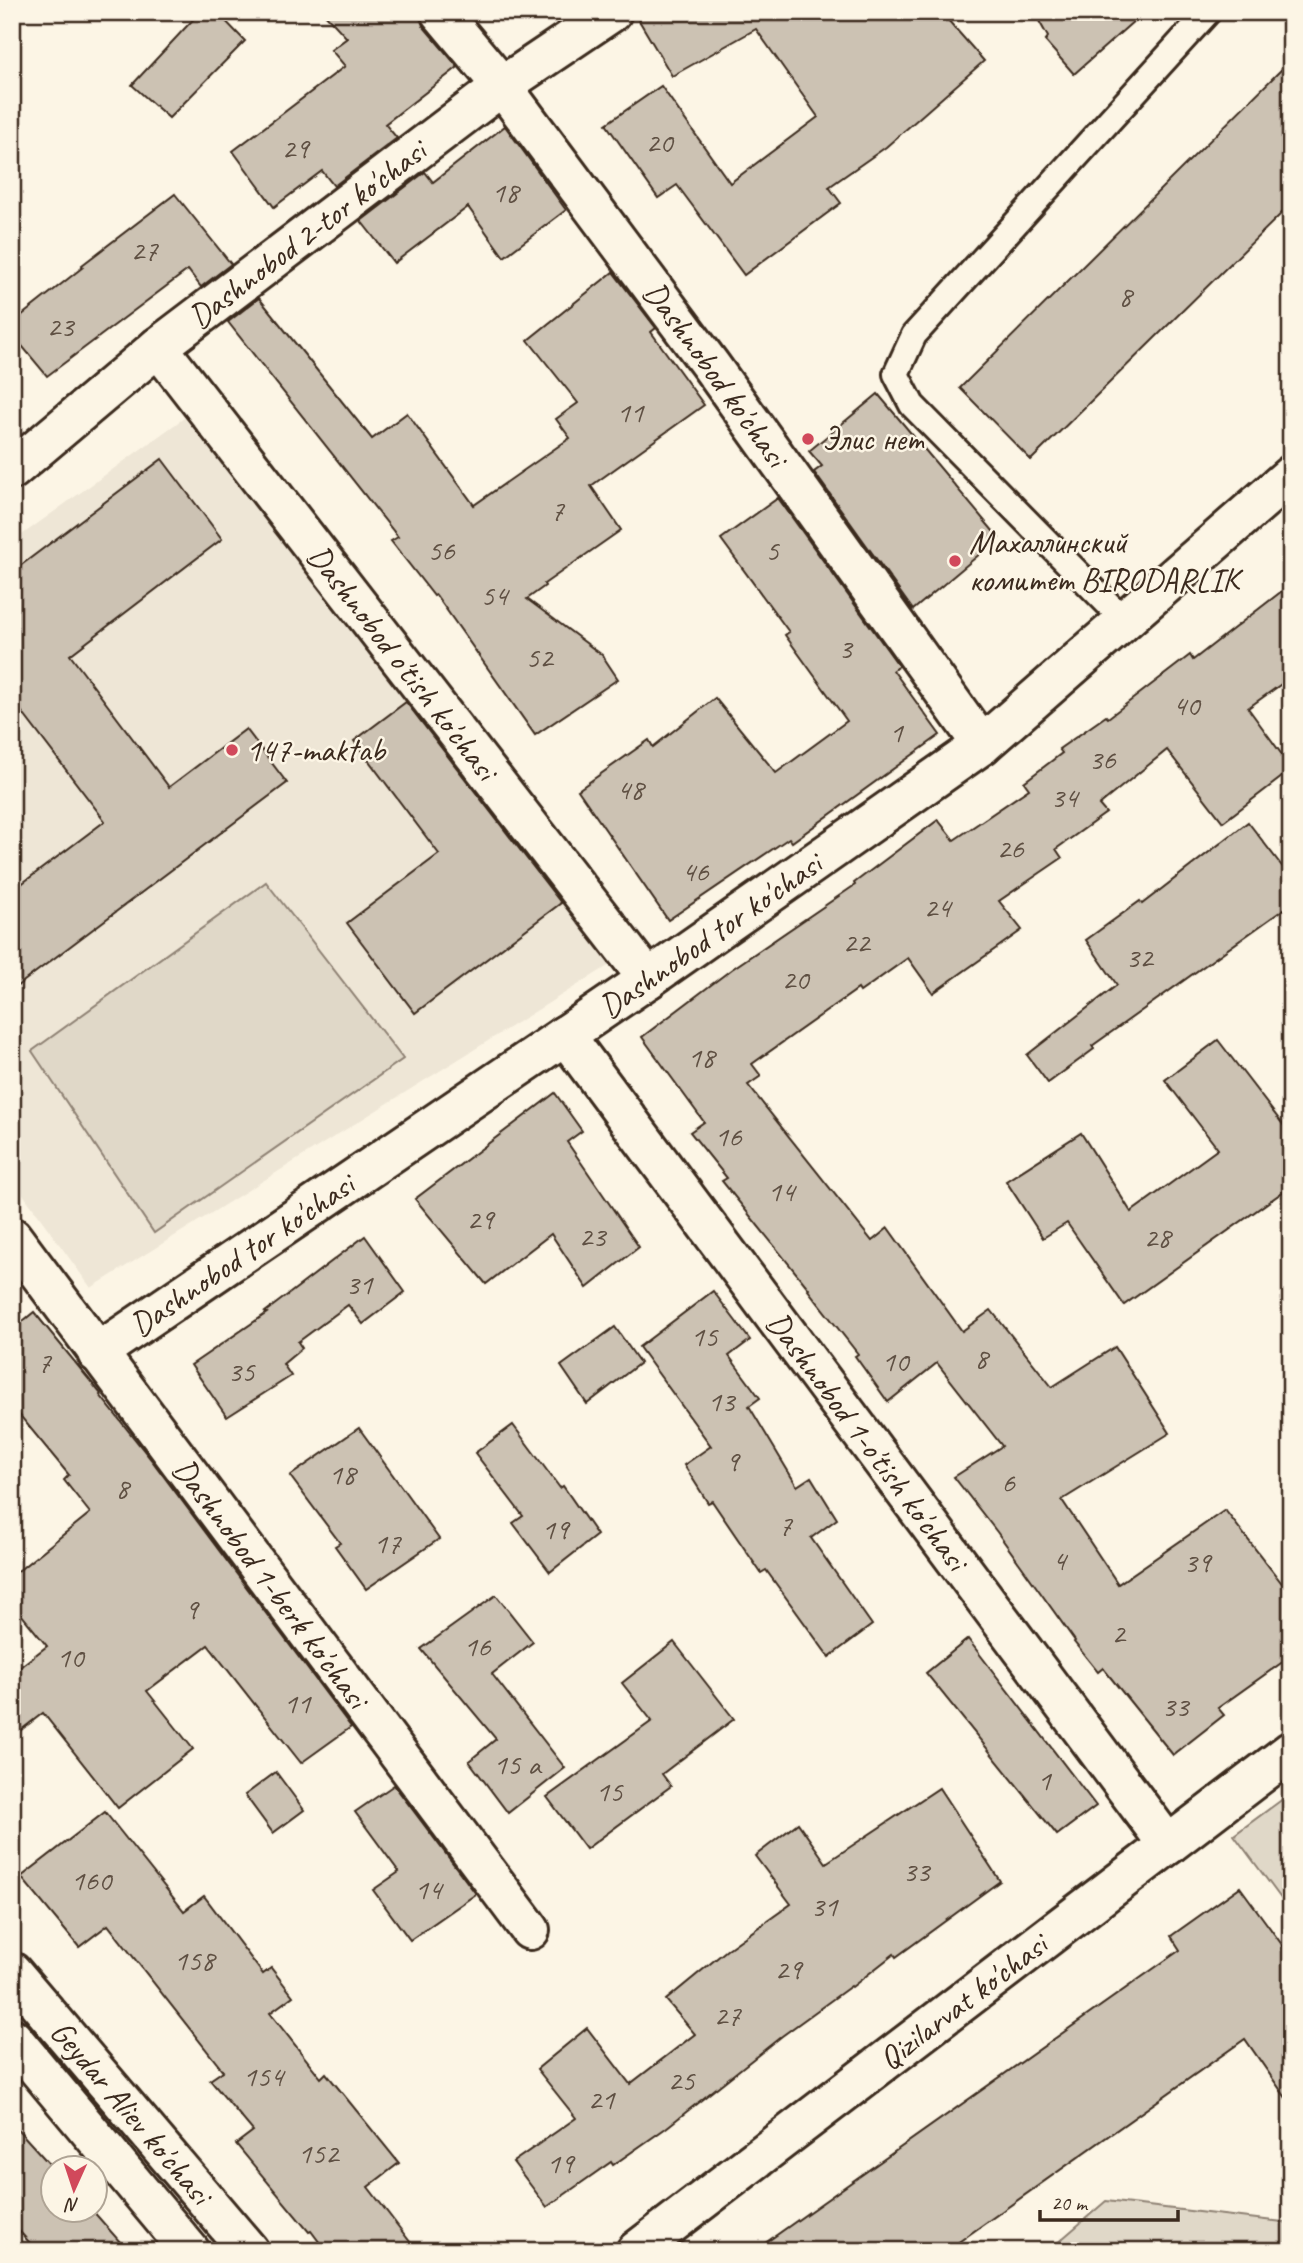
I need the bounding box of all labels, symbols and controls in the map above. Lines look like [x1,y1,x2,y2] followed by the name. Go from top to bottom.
[646,123,675,161] house number: 20
[180,128,437,338] street label: Dashnobod 2-tor ko'chasi
[282,129,311,167] house number: 29
[492,173,521,211] house number: 18
[131,231,159,269] house number: 27
[634,273,799,478] street label: Dashnobod ko'chasi
[1118,277,1134,315] house number: 8
[47,307,76,345] house number: 23
[617,393,645,431] house number: 11
[822,418,925,460] place label: Элис нет
[800,431,816,447] marker: Элис нет
[550,491,565,529] house number: 7
[969,521,1243,601] place label: Махаллинский комитет BIRODARLIK
[428,531,456,569] house number: 56
[765,531,780,569] house number: 5
[298,536,509,791] street label: Dashnobod o'tish ko'chasi
[947,553,963,569] marker: Махаллинский комитет BIRODARLIK
[481,576,510,614] house number: 54
[838,629,854,667] house number: 3
[526,638,555,676] house number: 52
[1173,686,1202,724] house number: 40
[889,713,904,751] house number: 1
[246,729,386,771] place label: 147-maktab
[1089,740,1117,778] house number: 36
[224,742,240,758] marker: 147-maktab
[617,770,646,808] house number: 48
[1051,778,1080,816] house number: 34
[997,829,1025,867] house number: 26
[591,841,833,1027] street label: Dashnobod tor ko'chasi
[682,852,710,890] house number: 46
[924,888,953,926] house number: 24
[843,923,872,961] house number: 22
[1126,938,1155,976] house number: 32
[782,960,811,998] house number: 20
[688,1038,717,1076] house number: 18
[715,1117,743,1155] house number: 16
[122,1162,365,1346] street label: Dashnobod tor ko'chasi
[768,1172,797,1210] house number: 14
[467,1200,496,1238] house number: 29
[579,1217,608,1255] house number: 23
[1144,1218,1173,1256] house number: 28
[346,1265,374,1303] house number: 31
[757,1303,979,1582] street label: Dashnobod 1-o'tish ko'chasi
[691,1317,719,1355] house number: 15
[974,1339,990,1377] house number: 8
[882,1342,911,1380] house number: 10
[37,1343,52,1381] house number: 7
[228,1352,256,1390] house number: 35
[708,1382,737,1420] house number: 13
[725,1442,741,1480] house number: 9
[163,1449,380,1720] street label: Dashnobod 1-berk ko'chasi
[329,1455,358,1493] house number: 18
[1001,1463,1016,1501] house number: 6
[115,1469,131,1507] house number: 8
[778,1506,793,1544] house number: 7
[542,1510,571,1548] house number: 19
[374,1524,402,1562] house number: 17
[1052,1541,1068,1579] house number: 4
[1184,1543,1213,1581] house number: 39
[184,1590,200,1628] house number: 9
[1111,1614,1127,1652] house number: 2
[464,1627,492,1665] house number: 16
[57,1638,86,1676] house number: 10
[284,1684,312,1722] house number: 11
[1162,1687,1191,1725] house number: 33
[493,1745,543,1783] house number: 15 а
[1037,1761,1052,1799] house number: 1
[596,1772,624,1810] house number: 15
[903,1852,932,1890] house number: 33
[71,1861,114,1899] house number: 160
[415,1870,444,1908] house number: 14
[811,1887,839,1925] house number: 31
[870,1922,1058,2079] street label: Qizilarvat ko'chasi
[174,1941,217,1979] house number: 158
[775,1950,804,1988] house number: 29
[714,1996,742,2034] house number: 27
[41,2012,224,2216] street label: Geydar Aliev ko'chasi
[243,2057,286,2095] house number: 154
[668,2061,696,2099] house number: 25
[588,2080,616,2118] house number: 21
[298,2134,341,2172] house number: 152
[547,2144,576,2182] house number: 19
[38,2154,108,2224] north arrow
[1040,2179,1179,2223] scale bar
[1051,2190,1089,2216] text: 20 m
[63,2193,80,2217] text: N

